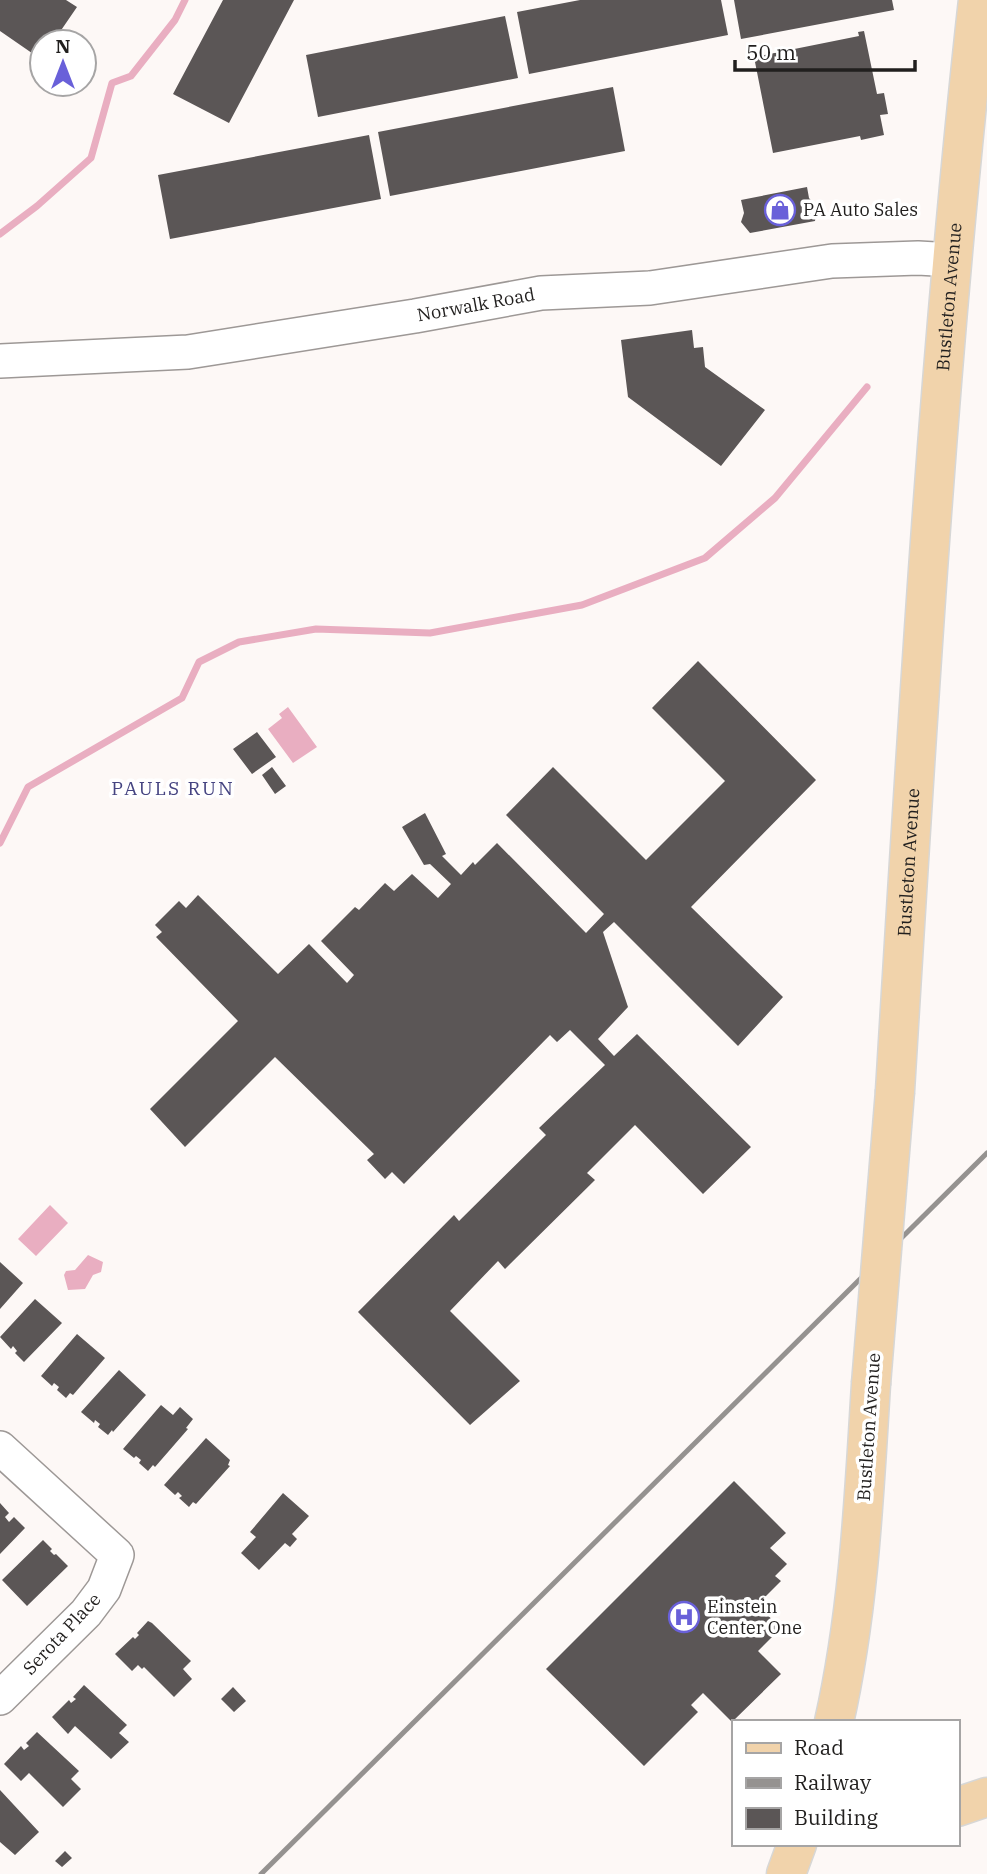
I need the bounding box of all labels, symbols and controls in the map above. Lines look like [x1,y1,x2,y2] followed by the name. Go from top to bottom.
[28,28,98,98] north arrow
[735,28,915,72] scale bar
[55,34,71,58] text: N
[746,38,796,66] text: 50 m
[763,193,797,227] shop icon: PA Auto Sales
[803,198,918,221] place label: PA Auto Sales
[931,222,967,372] street label: Bustleton Avenue
[415,282,537,326] street label: Norwalk Road
[111,776,235,800] district label: PAULS RUN
[892,787,924,937] street label: Bustleton Avenue
[852,1352,885,1502] street label: Bustleton Avenue
[18,1588,105,1680] street label: Serota Place
[707,1595,802,1639] place label: Einstein Center One
[667,1600,701,1634] hospital icon: Einstein Center One
[732,1720,959,1846] legend
[794,1733,844,1761] text: Road
[794,1768,872,1796] text: Railway
[794,1803,879,1831] text: Building

